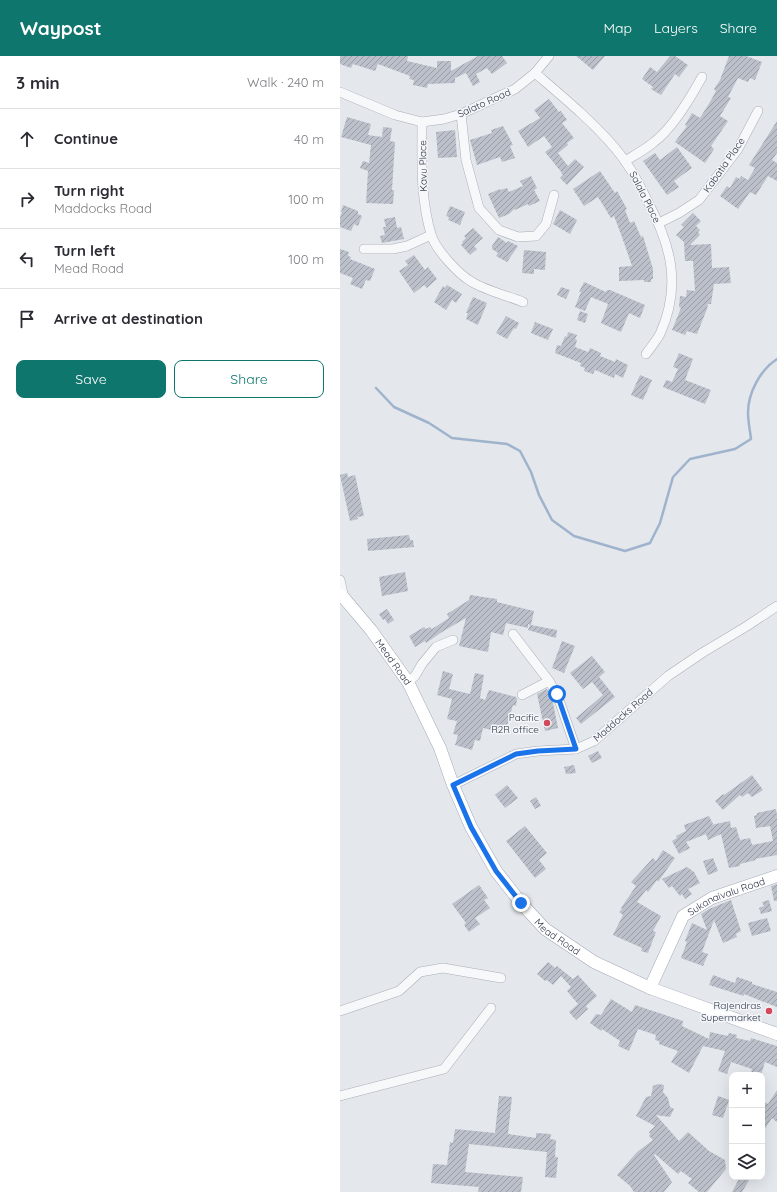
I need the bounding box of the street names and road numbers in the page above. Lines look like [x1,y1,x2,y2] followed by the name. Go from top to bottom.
[455,85,513,121] street label: Salato Road
[700,135,748,195] street label: Kabatia Place
[416,140,430,192] street label: Kavu Place
[626,169,664,225] street label: Salala Place
[373,636,415,688] street label: Mead Road
[590,685,656,745] street label: Maddocks Road
[685,874,767,918] street label: Sukanaivalu Road
[532,915,583,957] street label: Mead Road

